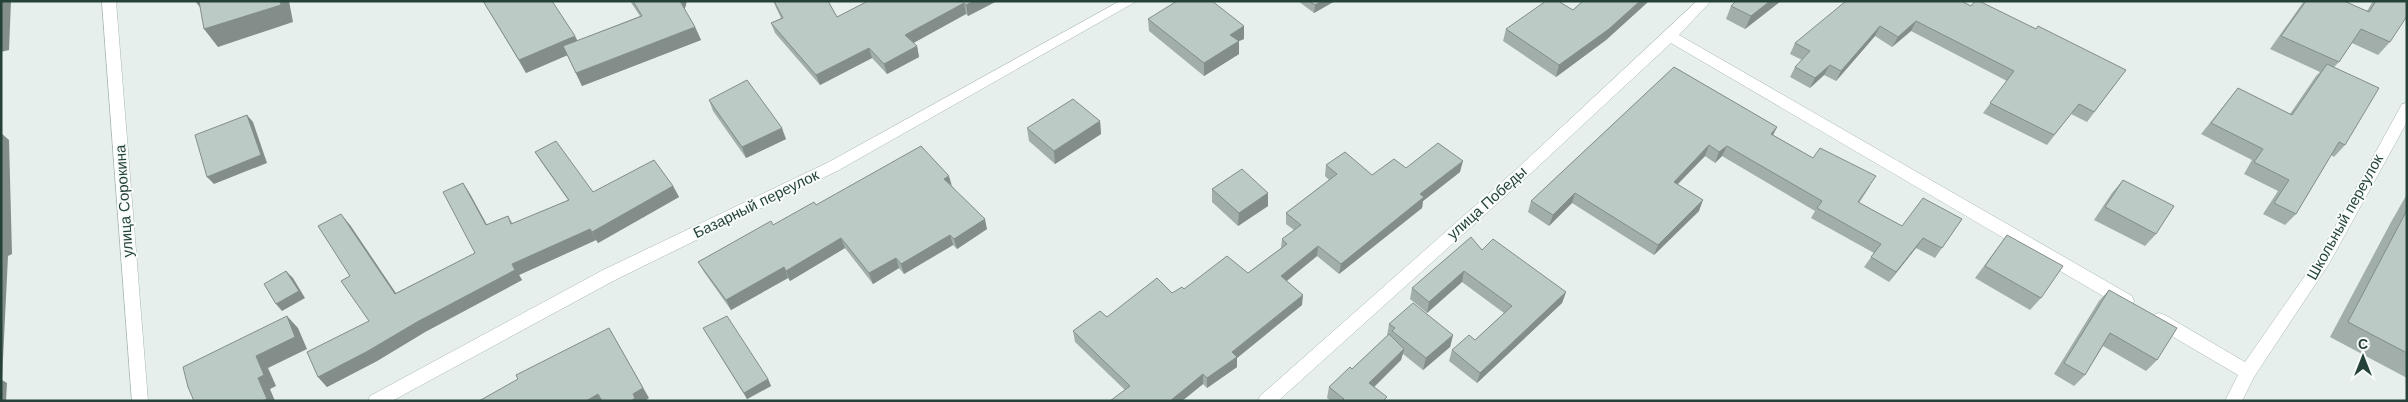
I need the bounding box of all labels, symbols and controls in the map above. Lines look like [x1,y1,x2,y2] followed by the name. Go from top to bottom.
[111,144,136,258] street label: улица Сорокина
[2303,151,2386,282] street label: Школьный переулок
[1444,163,1530,243] street label: улица Победы
[690,166,822,241] street label: Базарный переулок
[2338,332,2388,382] north arrow
[2358,336,2368,352] text: С

